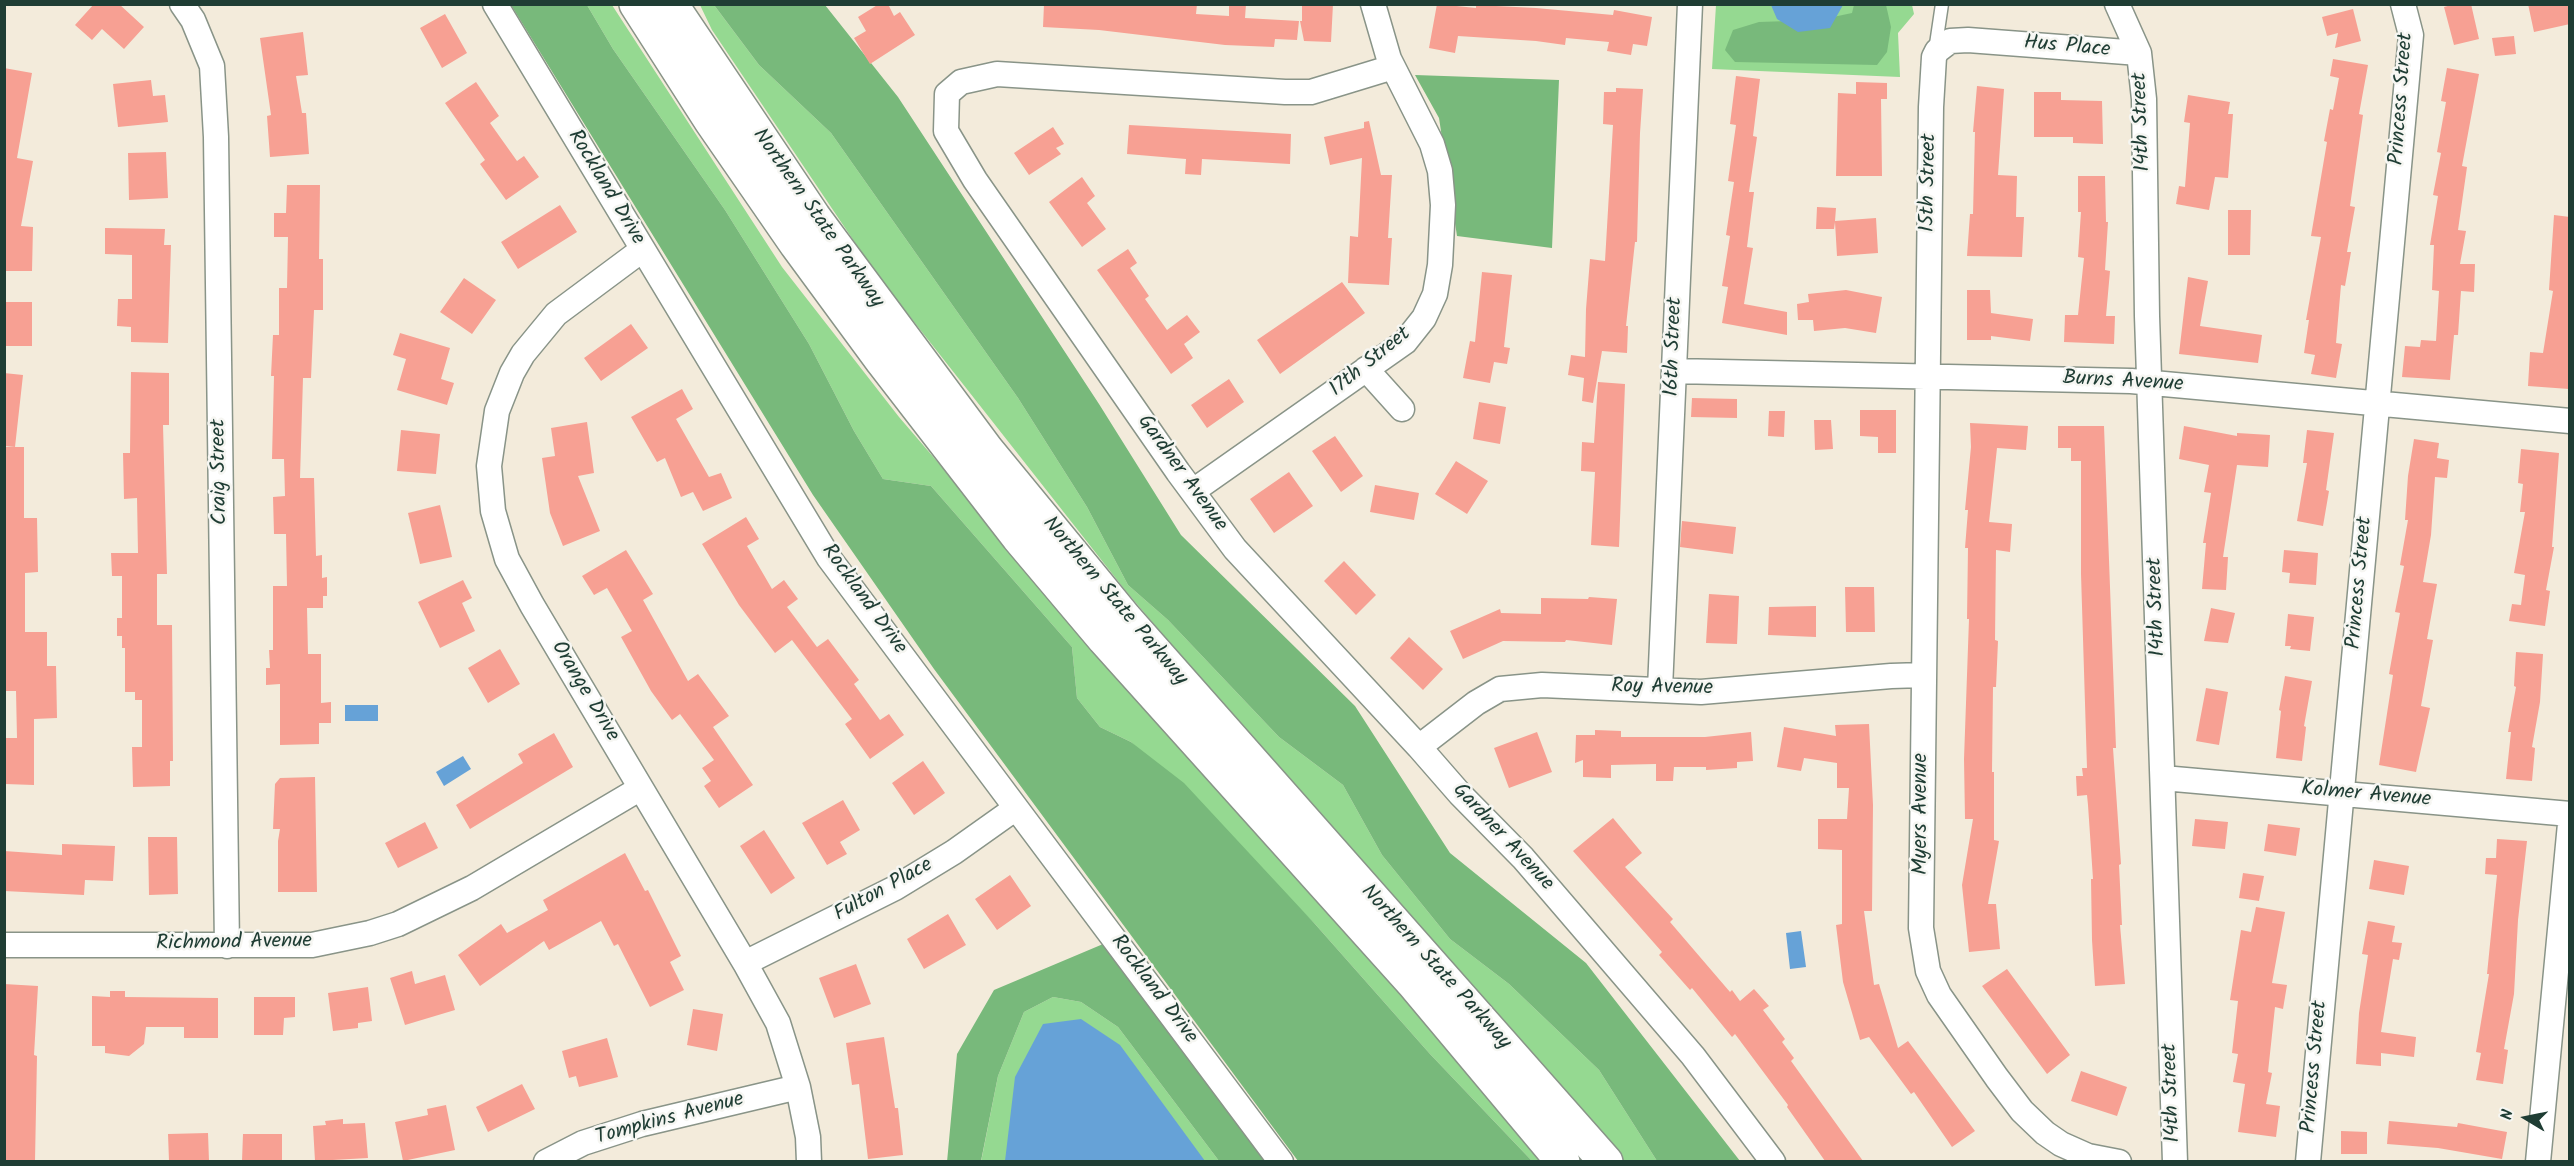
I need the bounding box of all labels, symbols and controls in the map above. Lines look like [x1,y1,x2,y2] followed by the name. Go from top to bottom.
[2023,32,2111,64] street label: Hus Place
[2386,32,2420,166] street label: Princess Street
[2129,72,2157,172] street label: 14th Street
[746,124,888,314] street label: Northern State Parkway
[561,126,649,250] street label: Rockland Drive
[1917,133,1943,233] street label: 15th Street
[1661,297,1689,397] street label: 16th Street
[1325,323,1417,403] street label: 17th Street
[2062,367,2184,399] street label: Burns Avenue
[1130,411,1232,537] street label: Gardner Avenue
[207,419,235,525] street label: Craig Street
[1036,512,1192,692] street label: Northern State Parkway
[2343,516,2379,650] street label: Princess Street
[815,540,911,660] street label: Rockland Drive
[2144,557,2172,657] street label: 14th Street
[544,637,624,747] street label: Orange Drive
[1611,676,1713,702] street label: Roy Avenue
[1909,753,1935,875] street label: Myers Avenue
[2300,778,2432,814] street label: Kolmer Avenue
[1446,779,1558,897] street label: Gardner Avenue
[830,854,938,928] street label: Fulton Place
[1354,880,1516,1056] street label: Northern State Parkway
[156,930,312,958] street label: Richmond Avenue
[1104,931,1202,1049] street label: Rockland Drive
[2298,1000,2334,1134] street label: Princess Street
[2159,1043,2187,1143] street label: 14th Street
[593,1088,747,1152] street label: Tompkins Avenue
[2496,1088,2556,1148] north arrow
[2495,1108,2521,1122] text: N

